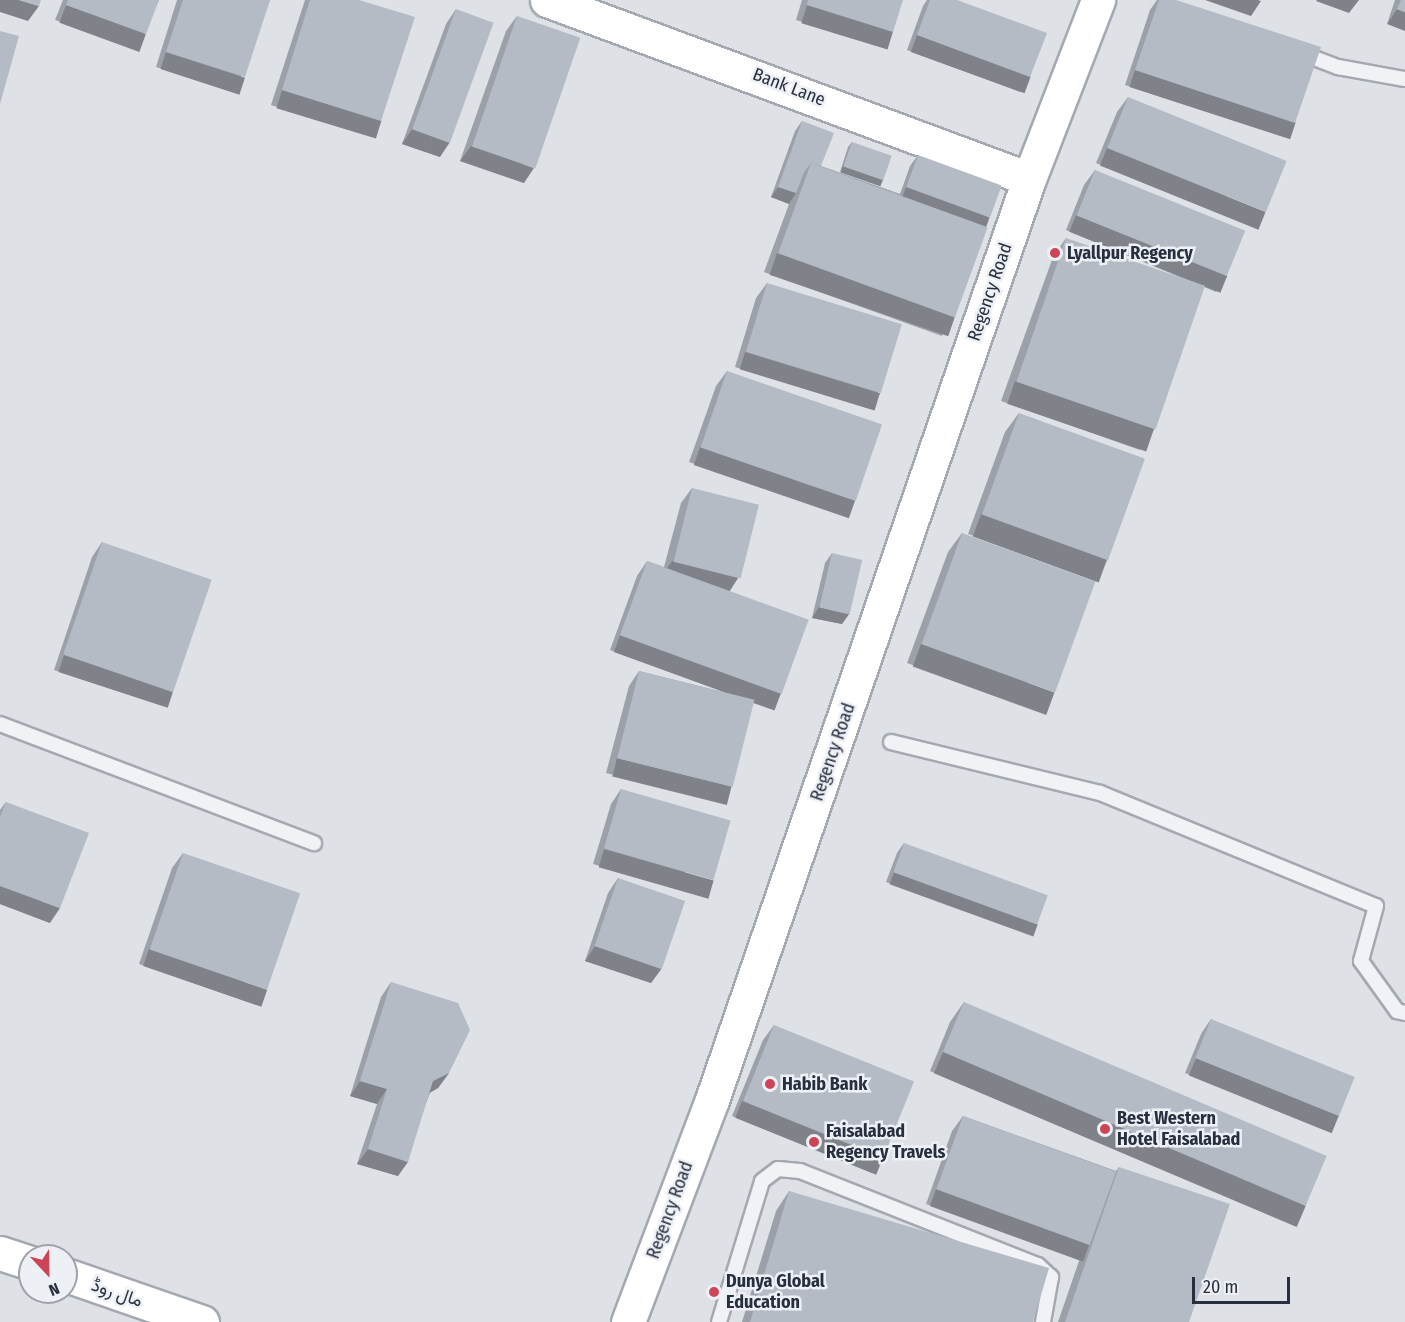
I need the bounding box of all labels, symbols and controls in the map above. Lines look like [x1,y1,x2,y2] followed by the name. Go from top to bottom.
[750,63,828,111] street label: Bank Lane
[963,240,1017,344] street label: Regency Road
[1067,242,1193,264] place label: Lyallpur Regency
[1048,246,1062,260] marker: Lyallpur Regency
[806,700,860,804] street label: Regency Road
[782,1073,867,1095] place label: Habib Bank
[763,1077,777,1091] marker: Habib Bank
[1117,1108,1240,1150] place label: Best Western Hotel Faisalabad
[826,1121,946,1164] place label: Faisalabad Regency Travels
[1098,1122,1112,1136] marker: Best Western Hotel Faisalabad
[807,1135,821,1149] marker: Faisalabad Regency Travels
[642,1158,698,1262] street label: Regency Road
[18,1244,78,1304] north arrow
[1195,1265,1292,1303] scale bar
[726,1271,825,1314] place label: Dunya Global Education
[89,1274,145,1312] street label: مال روڈ
[1203,1276,1238,1298] text: 20 m
[46,1279,62,1300] text: N
[707,1285,721,1299] marker: Dunya Global Education

